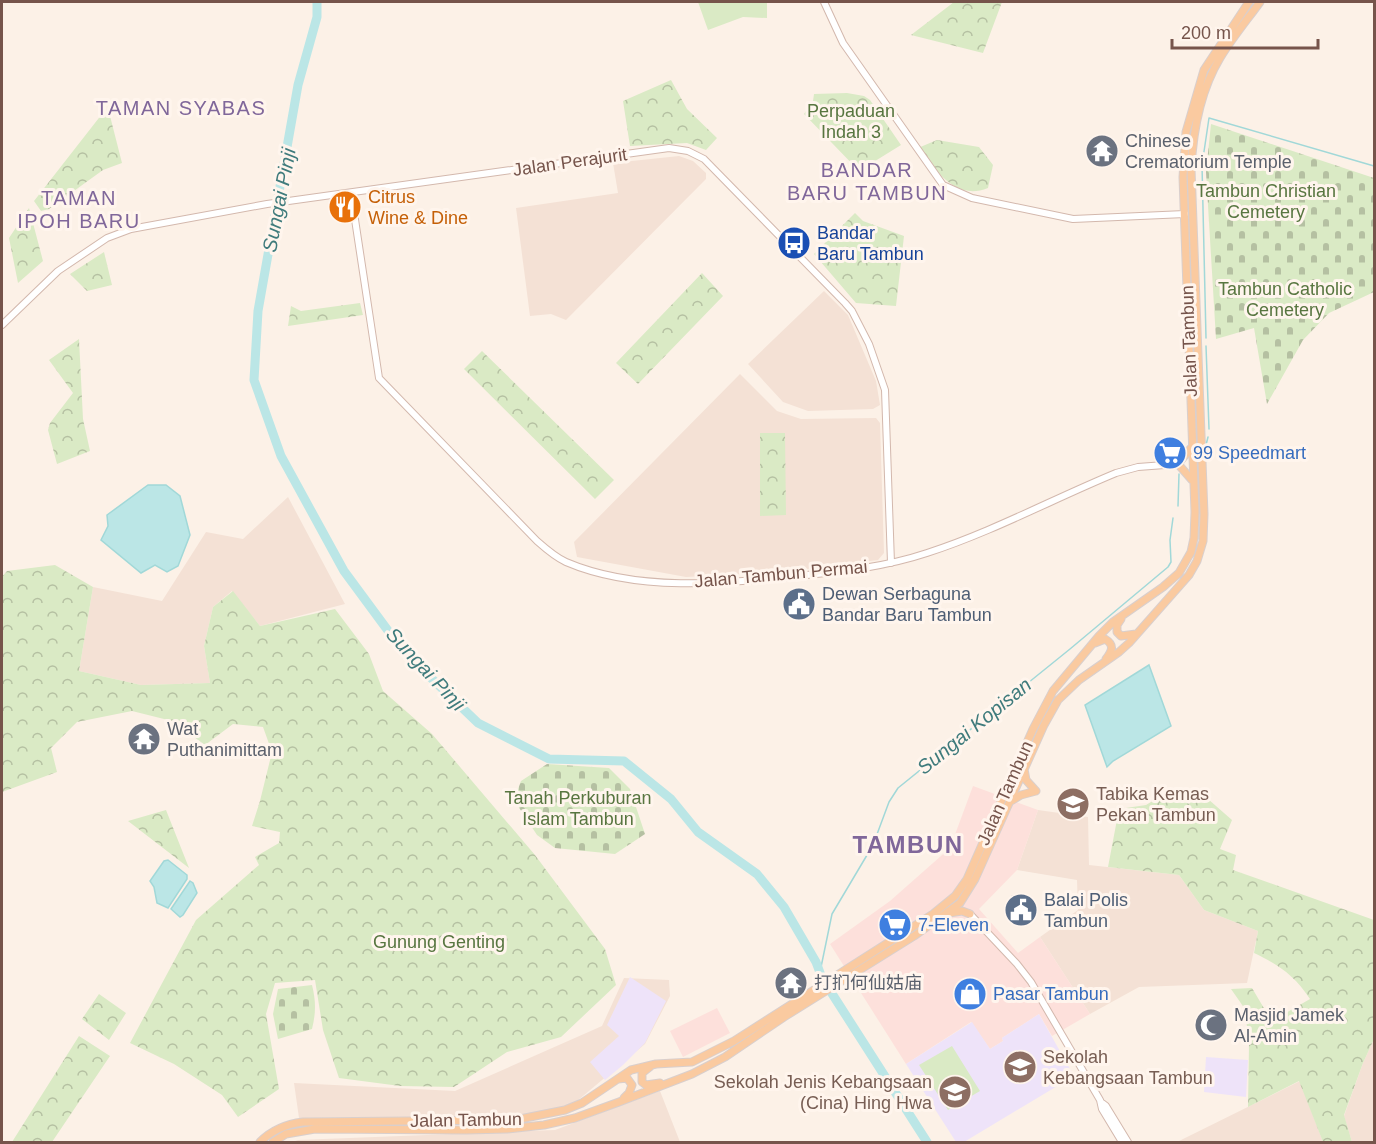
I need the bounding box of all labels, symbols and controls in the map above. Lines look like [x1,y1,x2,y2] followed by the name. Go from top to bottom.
[1172,12,1318,50] scale bar
[1181,23,1231,43] text: 200 m
[96,97,266,119] district label: TAMAN SYABAS
[807,101,895,142] park label: Perpaduan Indah 3
[1125,131,1292,172] place label: Chinese Crematorium Temple
[1084,133,1120,169] temple icon: Chinese Crematorium Temple
[512,144,628,180] street label: Jalan Perajurit
[258,146,300,254] water label: Sungai Pinji
[787,159,947,204] district label: BANDAR BARU TAMBUN
[1196,181,1336,222] park label: Tambun Christian Cemetery
[17,187,141,232] district label: TAMAN IPOH BARU
[368,187,468,228] place label: Citrus Wine & Dine
[327,189,363,225] restaurant icon: Citrus Wine & Dine
[817,223,924,264] place label: Bandar Baru Tambun
[776,225,812,261] bus stop icon: Bandar Baru Tambun
[1218,279,1352,320] park label: Tambun Catholic Cemetery
[1177,285,1201,397] street label: Jalan Tambun
[1152,435,1188,471] supermarket icon: 99 Speedmart
[1193,443,1306,463] place label: 99 Speedmart
[694,556,868,592] street label: Jalan Tambun Permai
[822,584,992,625] place label: Dewan Serbaguna Bandar Baru Tambun
[781,586,817,622] public building icon: Dewan Serbaguna Bandar Baru Tambun
[382,623,470,716] water label: Sungai Pinji
[913,673,1035,779] water label: Sungai Kopisan
[167,719,282,760] place label: Wat Puthanimittam
[126,721,162,757] temple icon: Wat Puthanimittam
[973,738,1037,848] street label: Jalan Tambun
[1096,784,1216,825] place label: Tabika Kemas Pekan Tambun
[1055,786,1091,822] school or university icon: Tabika Kemas Pekan Tambun
[504,788,652,829] park label: Tanah Perkuburan Islam Tambun
[852,831,964,858] district label: TAMBUN
[1044,890,1128,931] place label: Balai Polis Tambun
[1003,892,1039,928] public building icon: Balai Polis Tambun
[877,907,913,943] supermarket icon: 7-Eleven
[918,915,989,935] place label: 7-Eleven
[373,932,505,952] park label: Gunung Genting
[773,965,809,1001] temple icon: 打扪何仙姑庙
[814,973,922,993] place label: 打扪何仙姑庙
[952,976,988,1012] shop icon: Pasar Tambun
[993,984,1109,1004] place label: Pasar Tambun
[1234,1005,1345,1046] place label: Masjid Jamek Al-Amin
[1193,1007,1229,1043] mosque icon: Masjid Jamek Al-Amin
[1043,1047,1213,1088] place label: Sekolah Kebangsaan Tambun
[1002,1049,1038,1085] school or university icon: Sekolah Kebangsaan Tambun
[714,1072,933,1113] place label: Sekolah Jenis Kebangsaan (Cina) Hing Hwa
[937,1074,973,1110] school or university icon: Sekolah Jenis Kebangsaan (Cina) Hing Hwa
[410,1109,522,1131] street label: Jalan Tambun

